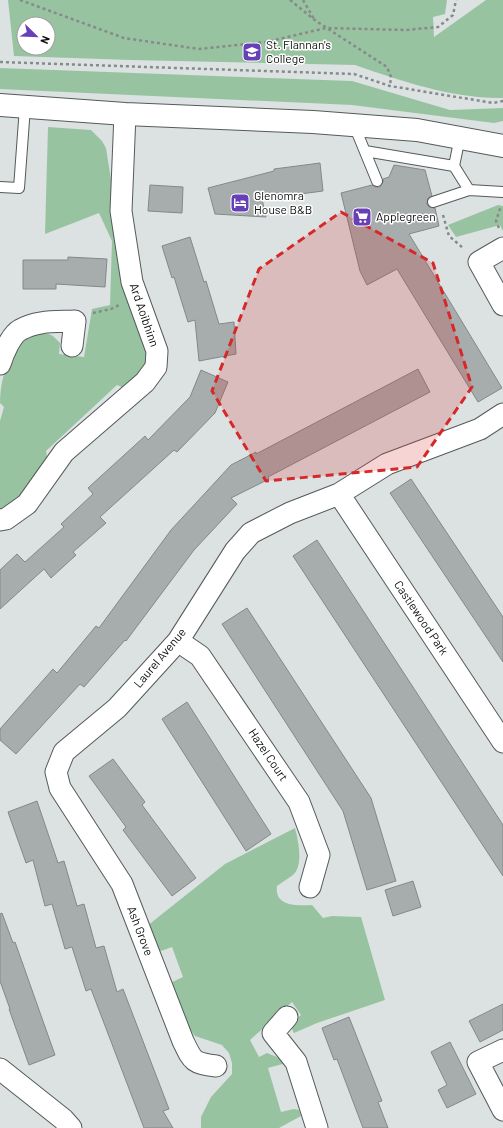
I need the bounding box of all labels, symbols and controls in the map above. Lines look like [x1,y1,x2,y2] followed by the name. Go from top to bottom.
[16,16,56,56] north arrow
[38,34,53,46] text: N
[266,37,331,65] place label: St. Flannan's College
[241,41,263,63] school or university icon: St. Flannan's College
[254,188,312,216] place label: Glenomra House B&B
[229,192,251,214] hotel icon: Glenomra House B&B
[351,206,373,228] supermarket icon: Applegreen
[376,209,436,223] place label: Applegreen
[128,281,162,348] street label: Ard Aoibhinn
[392,578,452,657] street label: Castlewood Park
[130,625,188,690] street label: Laurel Avenue
[246,726,291,783] street label: Hazel Court
[125,904,157,957] street label: Ash Grove

